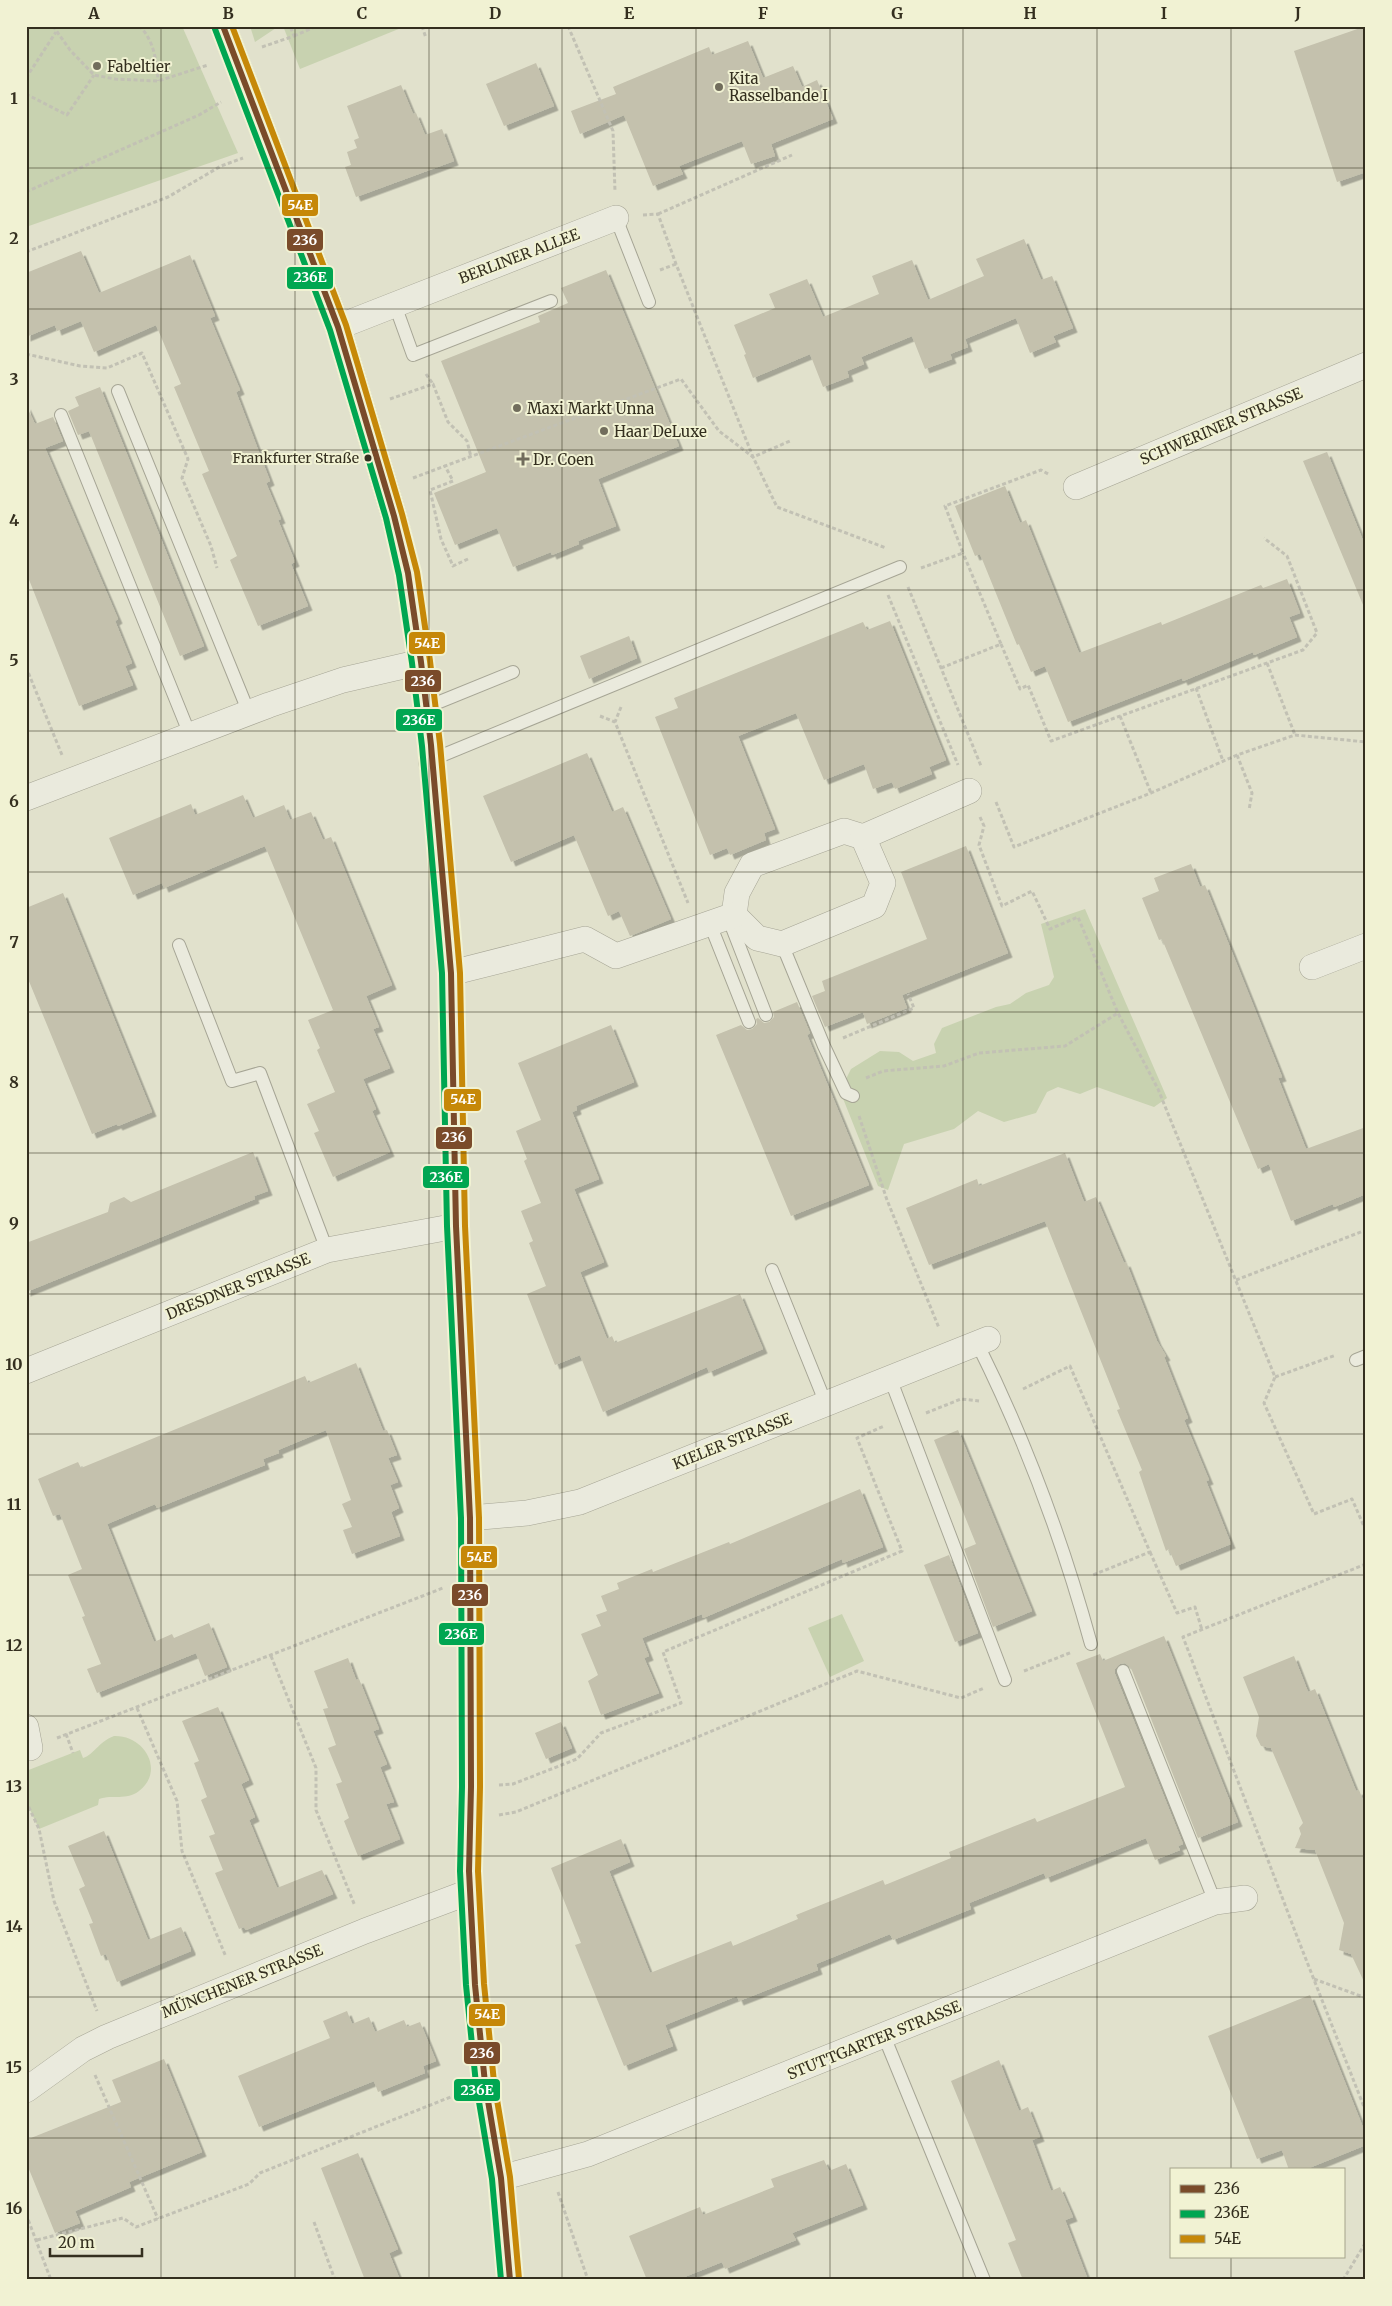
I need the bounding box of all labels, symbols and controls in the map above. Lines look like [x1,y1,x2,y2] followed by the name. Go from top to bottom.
[87,3,100,23] text: A
[222,3,234,23] text: B
[357,3,367,23] text: C
[489,3,501,23] text: D
[624,3,635,23] text: E
[758,3,768,23] text: F
[891,3,903,23] text: G
[1023,3,1037,23] text: H
[1161,3,1167,23] text: I
[1294,3,1301,23] text: J
[107,57,171,76] place label: Fabeltier
[91,60,103,72] marker: Fabeltier
[729,69,828,105] place label: Kita Rasselbande I
[713,81,725,93] marker: Kita Rasselbande I
[10,88,18,108] text: 1
[281,193,319,217] line badge: 54E
[287,196,313,214] text: 54E
[456,224,583,288] street label: BERLINER ALLEE
[9,228,19,248] text: 2
[286,228,324,252] line badge: 236
[293,231,318,249] text: 236
[286,266,334,290] line badge: 236E
[293,268,327,286] text: 236E
[9,369,19,389] text: 3
[1137,383,1306,469] street label: SCHWERINER STRASSE
[527,399,654,418] place label: Maxi Markt Unna
[511,402,523,414] marker: Maxi Markt Unna
[614,422,707,441] place label: Haar DeLuxe
[598,425,610,437] marker: Haar DeLuxe
[233,449,359,467] place label: Frankfurter Straße
[533,450,594,469] place label: Dr. Coen
[363,453,373,463] marker: Frankfurter Straße
[517,453,529,465] marker: Dr. Coen
[9,510,19,530] text: 4
[408,631,446,655] line badge: 54E
[414,634,440,652] text: 54E
[9,650,19,670] text: 5
[404,669,442,693] line badge: 236
[411,672,436,690] text: 236
[395,708,443,732] line badge: 236E
[402,711,436,729] text: 236E
[9,791,19,811] text: 6
[9,932,19,952] text: 7
[9,1072,19,1092] text: 8
[443,1088,482,1112] line badge: 54E
[450,1090,476,1108] text: 54E
[435,1126,473,1150] line badge: 236
[442,1128,467,1146] text: 236
[422,1165,470,1189] line badge: 236E
[429,1168,463,1186] text: 236E
[9,1213,19,1233] text: 9
[163,1248,313,1324] street label: DRESDNER STRASSE
[5,1354,23,1374] text: 10
[670,1408,795,1473] street label: KIELER STRASSE
[7,1494,22,1514] text: 11
[460,1545,498,1569] line badge: 54E
[466,1548,492,1566] text: 54E
[451,1583,489,1607] line badge: 236
[458,1586,483,1604] text: 236
[438,1622,485,1646] line badge: 236E
[444,1625,478,1643] text: 236E
[6,1635,22,1655] text: 12
[6,1776,22,1796] text: 13
[6,1916,22,1936] text: 14
[158,1939,326,2022] street label: MÜNCHENER STRASSE
[784,1996,964,2084] street label: STUTTGARTER STRASSE
[468,2003,506,2027] line badge: 54E
[474,2005,500,2023] text: 54E
[463,2041,501,2065] line badge: 236
[470,2044,495,2062] text: 236
[6,2057,22,2077] text: 15
[453,2078,501,2102] line badge: 236E
[460,2081,494,2099] text: 236E
[1170,2168,1344,2258] legend
[1214,2179,1240,2198] text: 236
[6,2198,22,2218] text: 16
[1214,2203,1250,2222] text: 236E
[50,2226,142,2258] scale bar
[1214,2229,1241,2248] text: 54E
[58,2233,95,2252] text: 20 m

